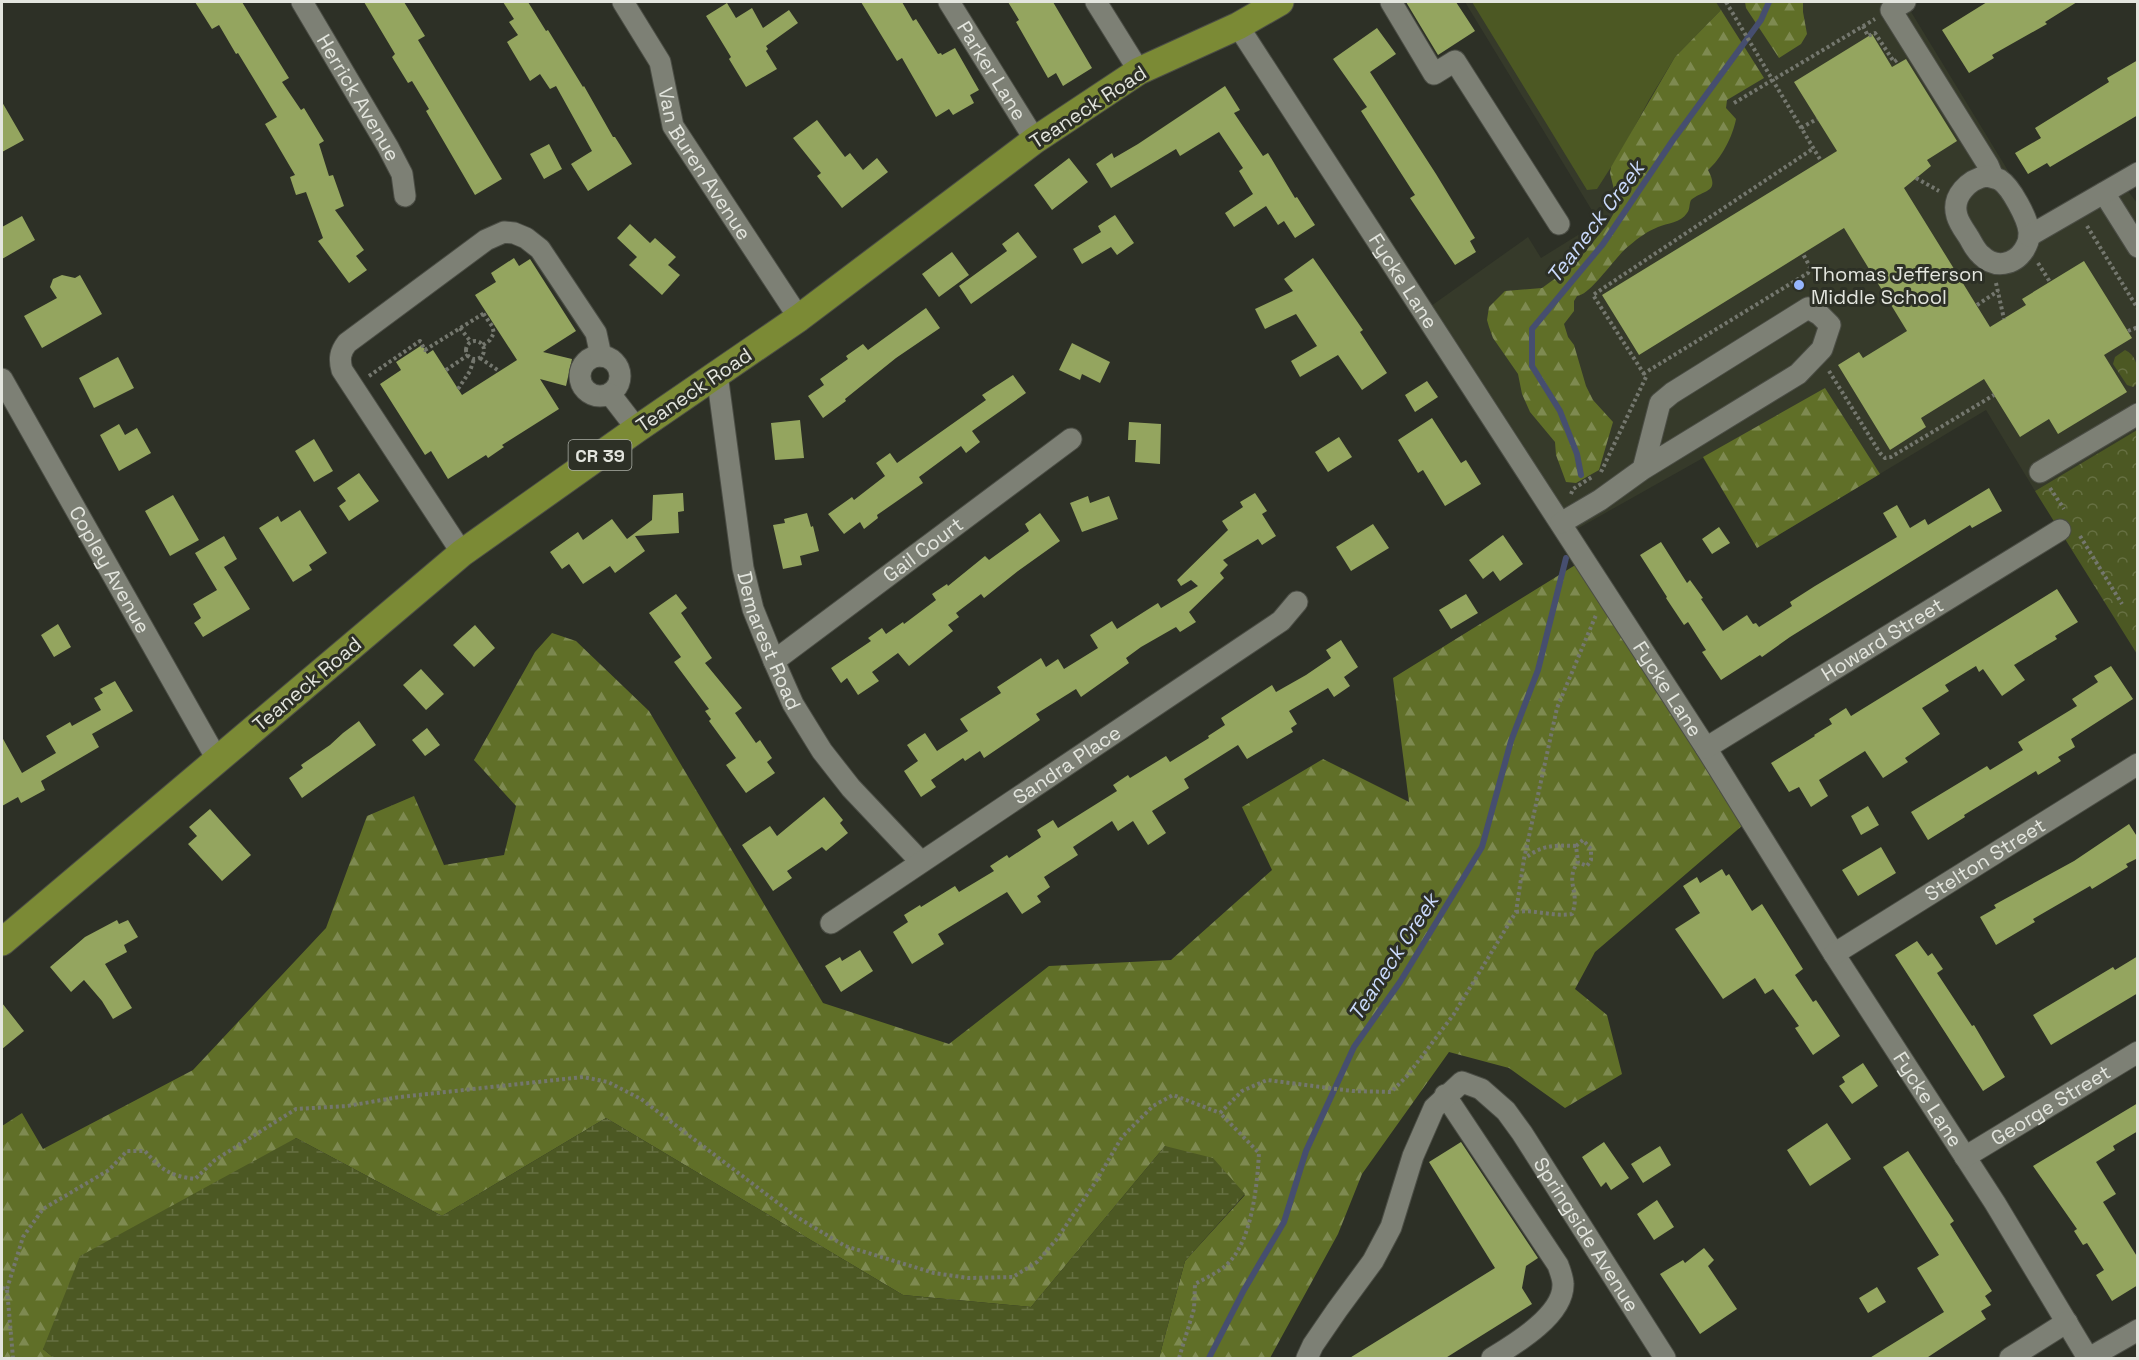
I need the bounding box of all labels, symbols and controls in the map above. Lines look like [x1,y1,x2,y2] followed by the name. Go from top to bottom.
[951,16,1033,125] street label: Parker Lane
[311,29,406,165] street label: Herrick Avenue
[1025,60,1151,154] street label: Teaneck Road
[652,85,757,245] street label: Van Buren Avenue
[1540,153,1651,289] water label: Teaneck Creek
[1363,228,1444,334] street label: Fycke Lane
[1811,261,1984,310] place label: Thomas Jefferson Middle School
[1792,278,1806,292] marker: Thomas Jefferson Middle School
[631,342,757,438] street label: Teaneck Road
[568,440,632,470] road number: CR 39
[63,501,156,638] street label: Copley Avenue
[878,511,968,588] street label: Gail Court
[731,569,807,714] street label: Demarest Road
[1816,592,1948,687] street label: Howard Street
[247,631,367,737] street label: Teaneck Road
[1627,636,1708,742] street label: Fycke Lane
[1008,719,1126,810] street label: Sandra Place
[1920,812,2050,907] street label: Stelton Street
[1342,886,1446,1026] water label: Teaneck Creek
[1888,1047,1968,1152] street label: Fycke Lane
[1986,1059,2115,1151] street label: George Street
[1528,1152,1645,1317] street label: Springside Avenue

